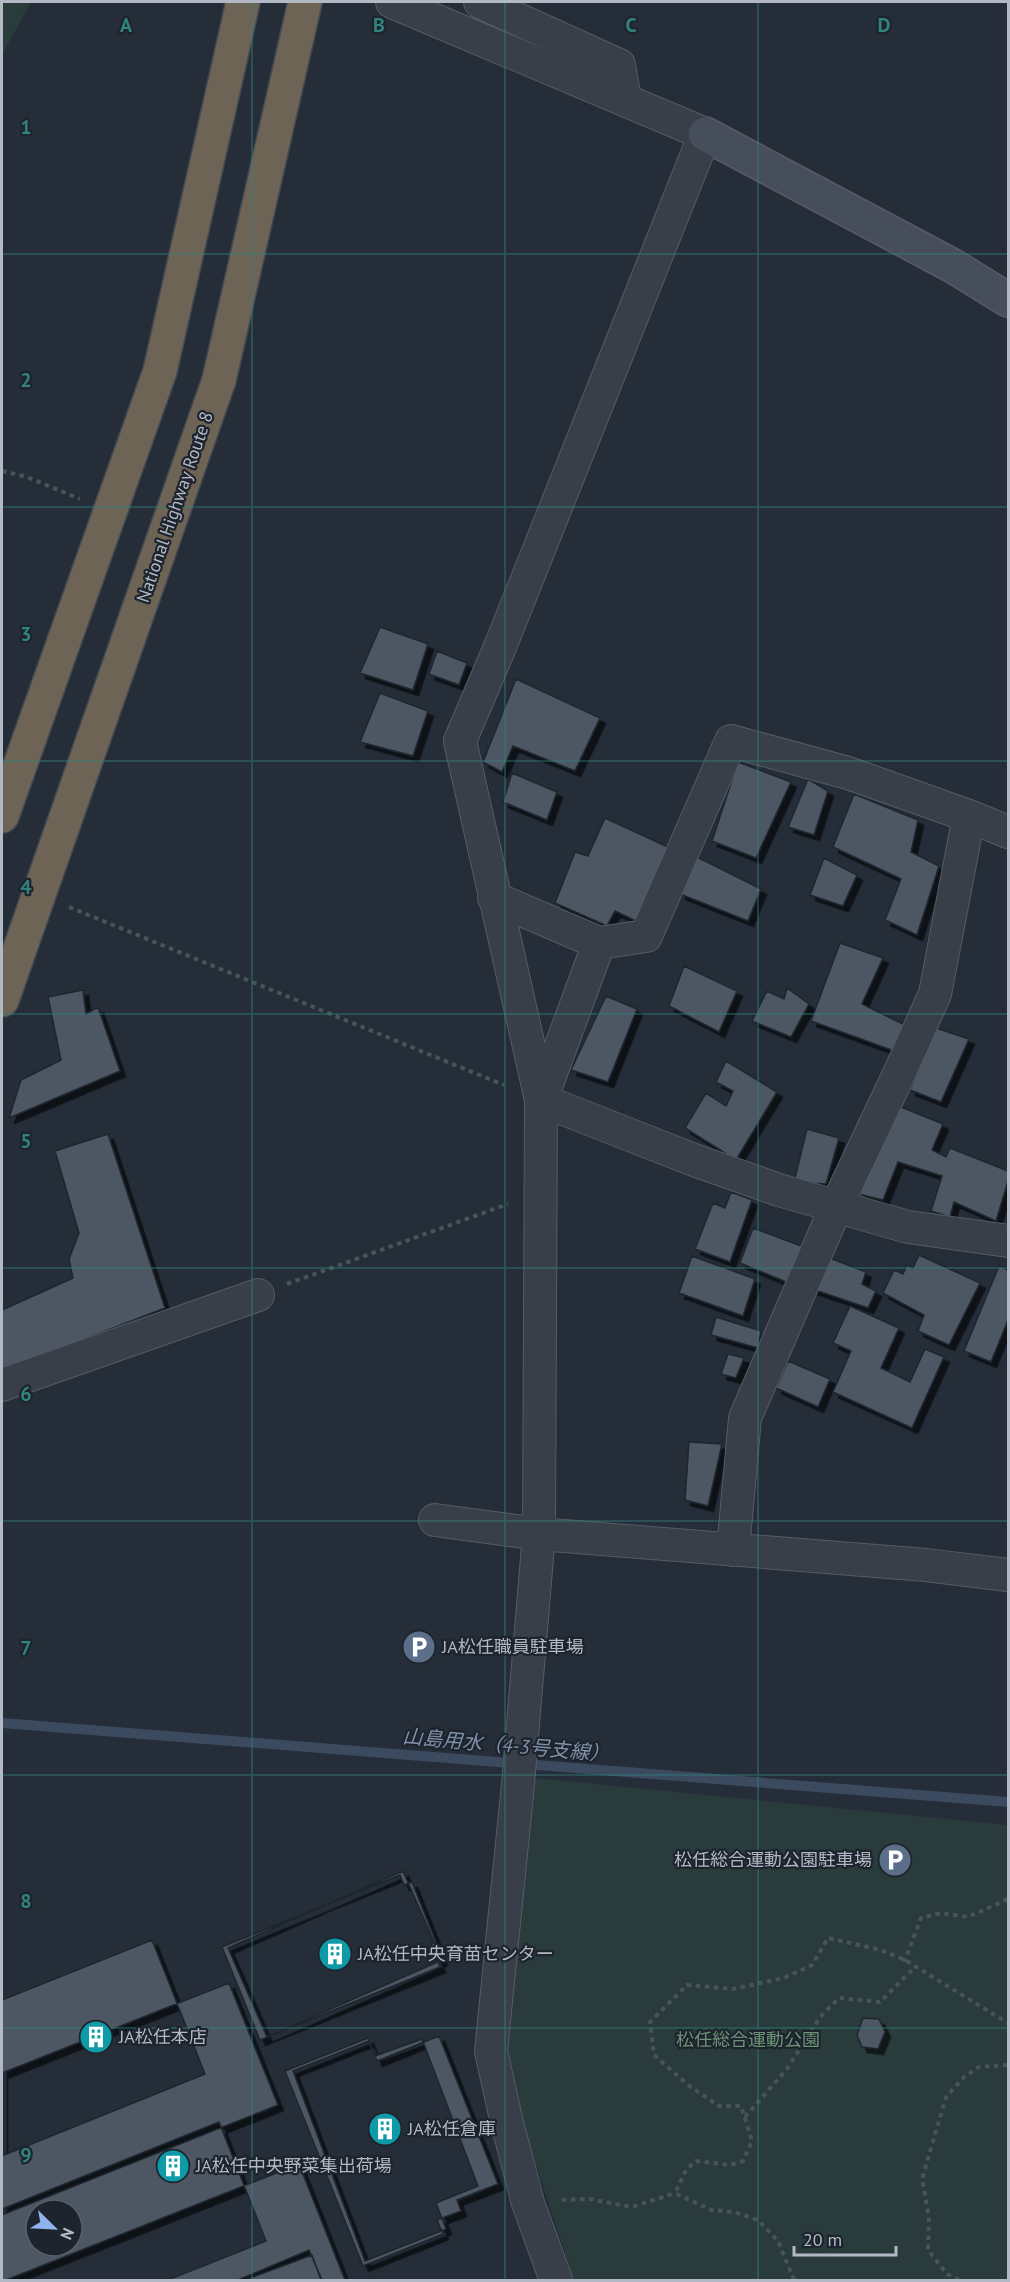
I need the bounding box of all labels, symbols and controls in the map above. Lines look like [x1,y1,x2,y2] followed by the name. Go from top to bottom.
[120,12,133,38] text: A
[373,12,385,38] text: B
[625,12,637,38] text: C
[878,12,891,38] text: D
[20,114,32,140] text: 1
[20,367,32,393] text: 2
[131,408,218,605] street label: National Highway Route 8
[20,621,32,647] text: 3
[20,874,32,900] text: 4
[20,1128,32,1154] text: 5
[20,1381,32,1407] text: 6
[401,1629,437,1665] parking icon: JA松任職員駐車場
[20,1635,32,1661] text: 7
[441,1635,584,1658] place label: JA松任職員駐車場
[401,1723,611,1767] water label: 山島用水（4-3号支線）
[877,1842,913,1878] parking icon: 松任総合運動公園駐車場
[674,1848,872,1871] place label: 松任総合運動公園駐車場
[20,1888,32,1914] text: 8
[317,1936,353,1972] building icon: JA松任中央育苗センター
[357,1942,554,1965] place label: JA松任中央育苗センター
[78,2019,114,2055] building icon: JA松任本店
[118,2025,207,2048] place label: JA松任本店
[676,2028,820,2051] park label: 松任総合運動公園
[367,2111,403,2147] building icon: JA松任倉庫
[407,2117,496,2140] place label: JA松任倉庫
[20,2142,32,2168] text: 9
[155,2148,191,2184] building icon: JA松任中央野菜集出荷場
[195,2154,392,2177] place label: JA松任中央野菜集出荷場
[24,2198,84,2258] north arrow
[794,2219,896,2257] scale bar
[56,2225,79,2243] text: N
[803,2228,842,2251] text: 20 m

